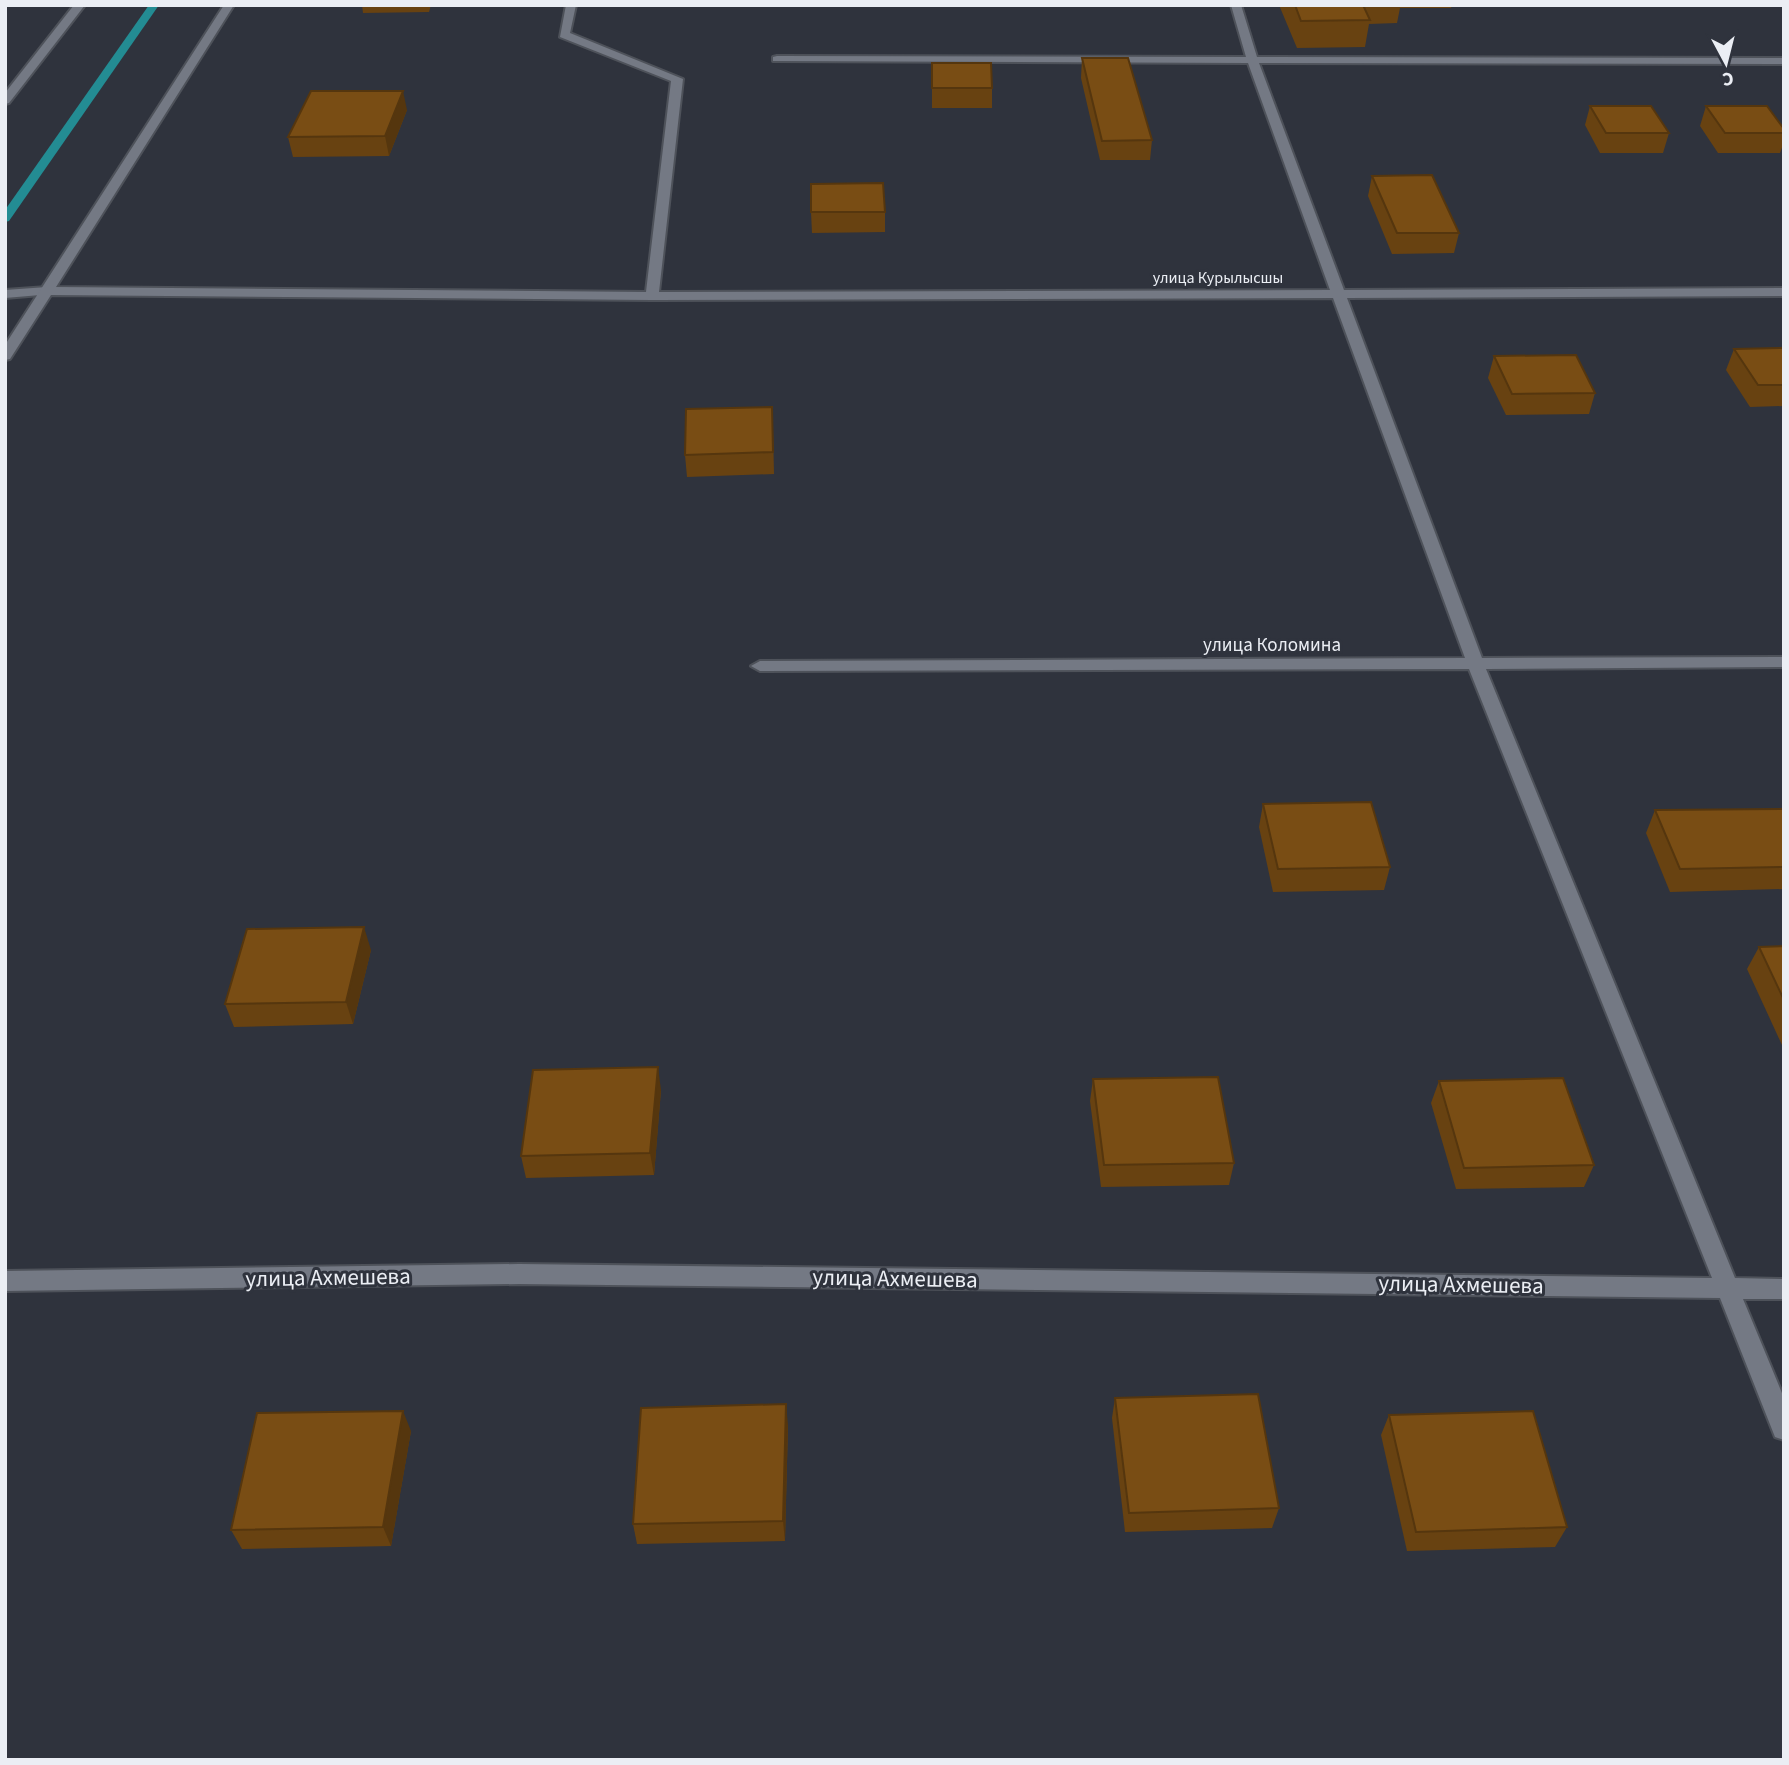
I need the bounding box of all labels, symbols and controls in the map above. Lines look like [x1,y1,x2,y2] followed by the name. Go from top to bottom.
[1691,28,1761,98] north arrow
[1721,64,1735,92] text: С
[1153,267,1283,289] street label: улица Курылысшы
[1203,632,1341,659] street label: улица Коломина
[245,1260,411,1295] street label: улица Ахмешева
[812,1261,978,1296] street label: улица Ахмешева
[1378,1267,1544,1302] street label: улица Ахмешева

